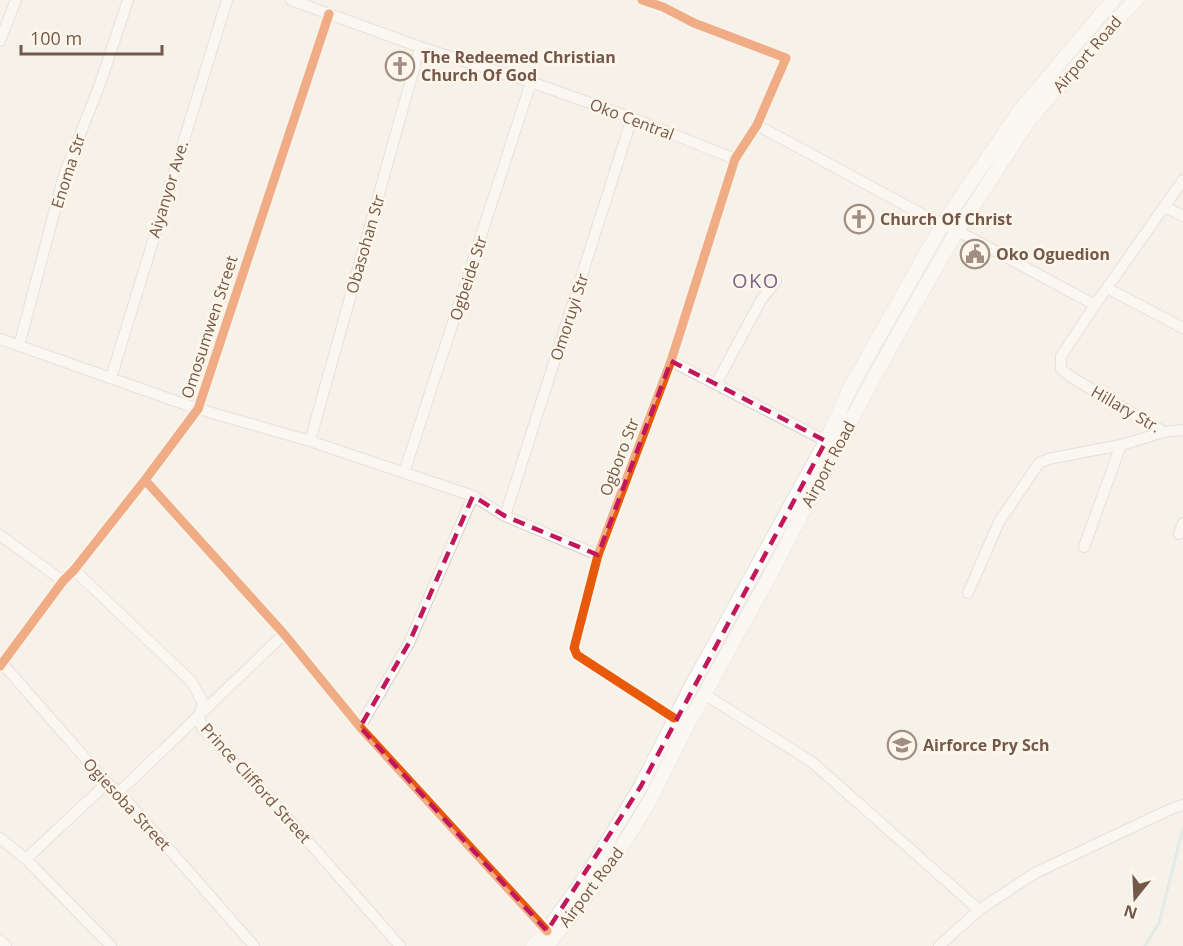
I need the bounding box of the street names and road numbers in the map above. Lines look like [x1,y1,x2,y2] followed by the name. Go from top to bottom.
[1048,11,1126,97] street label: Airport Road
[587,93,677,145] street label: Oko Central
[46,130,91,211] street label: Enoma Str
[143,138,193,240] street label: Aiyanyor Ave.
[340,191,390,296] street label: Obasohan Str
[444,232,492,323] street label: Ogbeide Str
[175,252,243,401] street label: Omosumwen Street
[545,270,594,363] street label: Omoruyi Str
[1087,380,1165,438] street label: Hillary Str.
[594,414,644,499] street label: Ogboro Str
[796,417,860,511] street label: Airport Road
[196,718,316,848] street label: Prince Clifford Street
[78,753,176,855] street label: Ogiesoba Street
[554,843,628,931] street label: Airport Road

